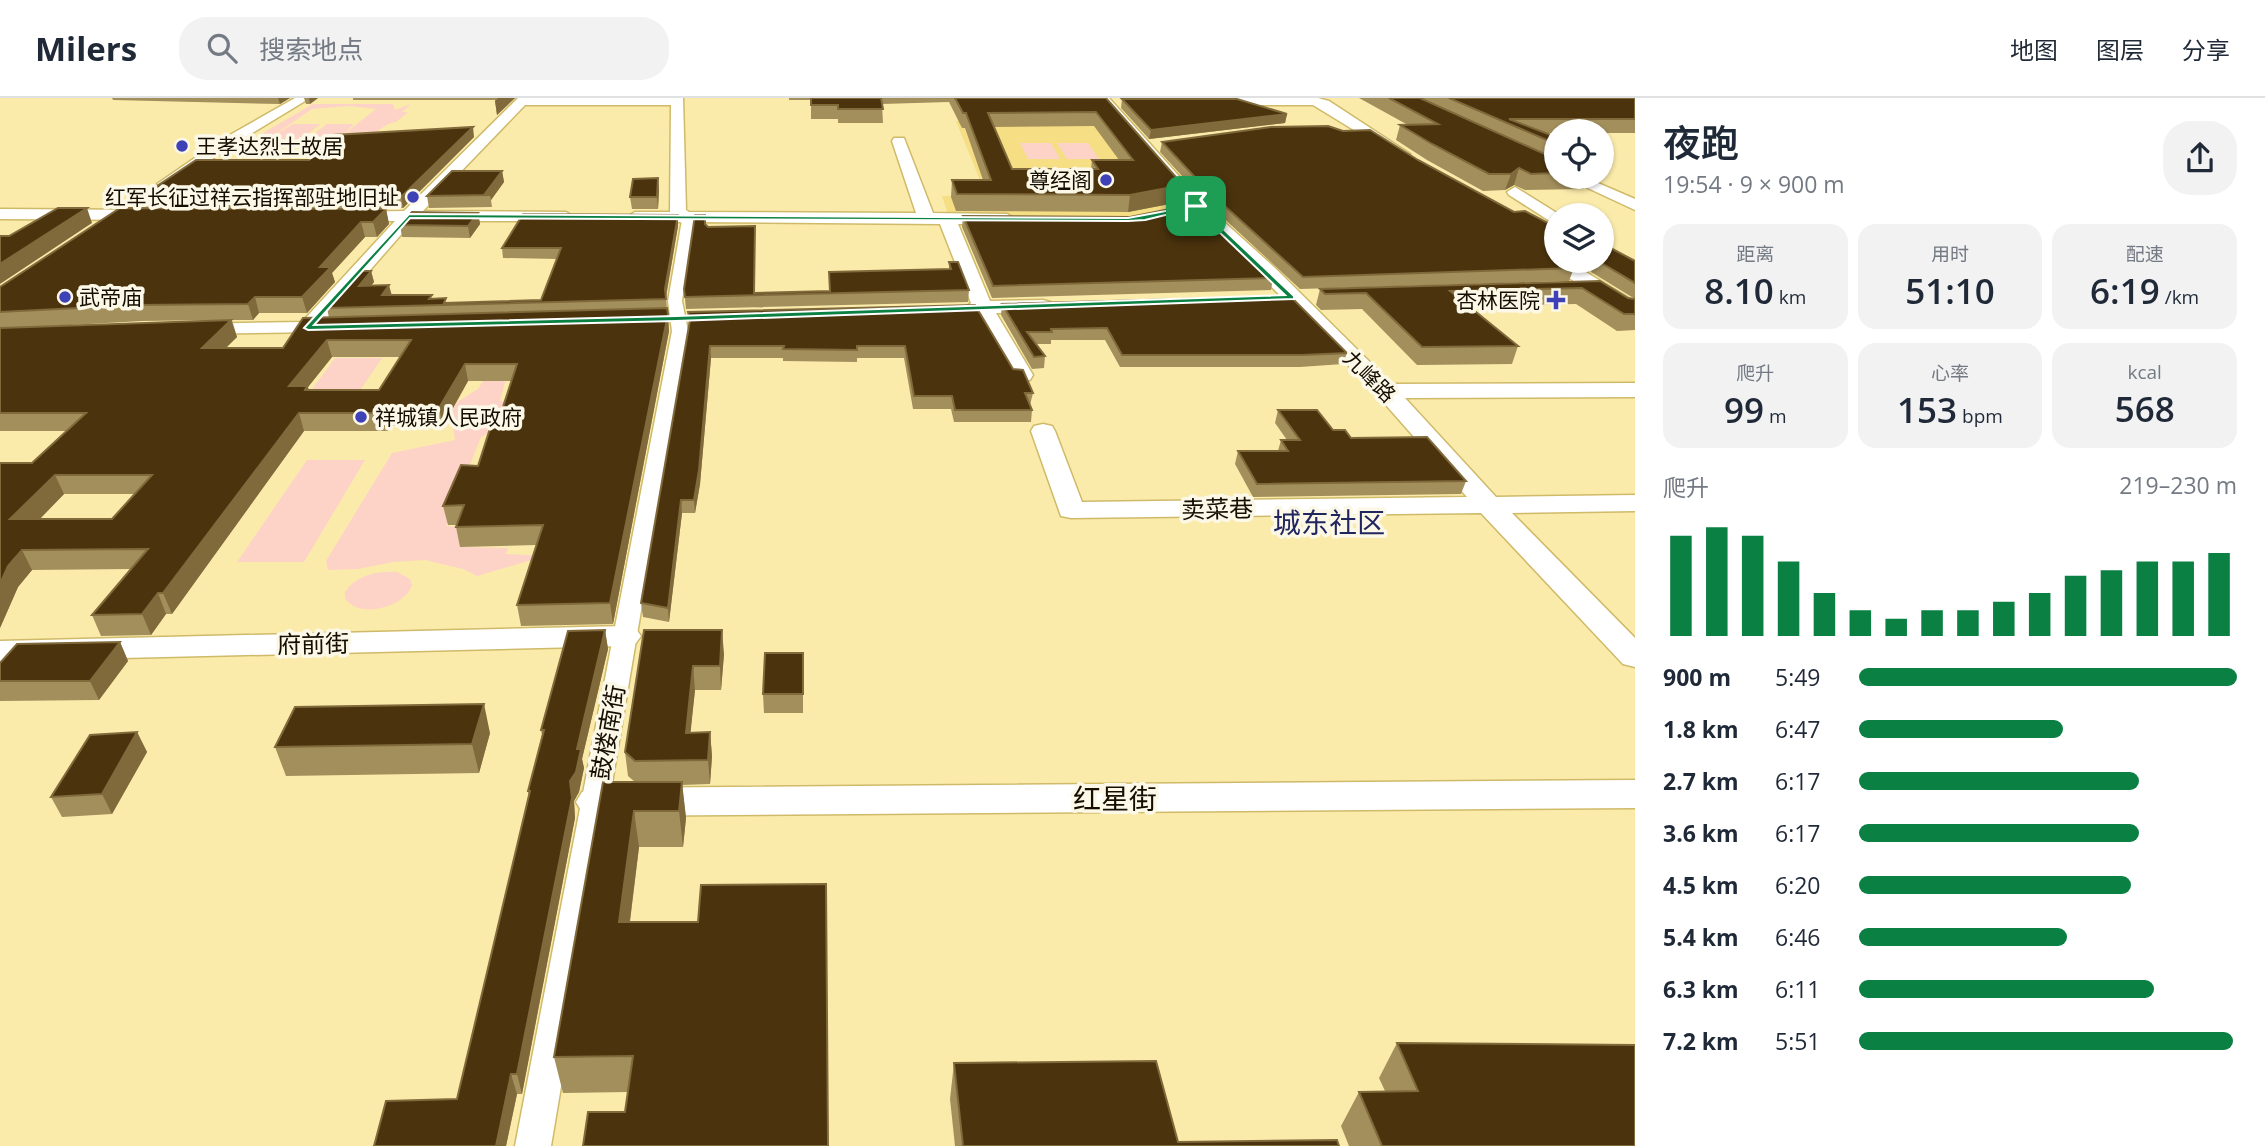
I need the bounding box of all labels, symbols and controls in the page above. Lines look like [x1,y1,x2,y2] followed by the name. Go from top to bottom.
[179,17,669,80] search box
[35,26,137,71] text: Milers
[203,29,241,67] icon: search
[259,31,363,67] text: 搜索地点
[2010,33,2058,66] text: 地图
[2096,33,2144,66] text: 图层
[2182,33,2230,66] text: 分享
[1663,116,1739,168] text: 夜跑
[1544,119,1614,273] map controls
[1544,119,1614,189] button: locate
[2163,121,2237,195] button: share
[196,132,343,160] place label: 王孝达烈士故居
[174,138,190,154] marker: 王孝达烈士故居
[1029,166,1092,194] place label: 尊经阁
[1663,168,1845,200] text: 19:54 · 9 × 900 m
[1098,172,1114,188] marker: 尊经阁
[1166,176,1226,236] pin
[105,183,399,211] place label: 红军长征过祥云指挥部驻地旧址
[1177,187,1215,225] icon: arrive
[405,189,421,205] marker: 红军长征过祥云指挥部驻地旧址
[1544,203,1614,273] button: layers
[1736,241,1774,267] text: 距离
[1931,241,1969,267] text: 用时
[2126,241,2164,267] text: 配速
[1704,267,1774,314] text: 8.10
[1905,267,1995,314] text: 51:10
[2090,267,2160,314] text: 6:19
[79,283,142,311] place label: 武帝庙
[1774,284,1806,310] text: km
[2160,284,2199,310] text: /km
[1456,286,1540,314] place label: 杏林医院
[57,289,73,305] marker: 武帝庙
[1546,290,1566,310] marker: 杏林医院
[1338,344,1402,408] street label: 九峰路
[2127,359,2162,385] text: kcal
[1736,360,1774,386] text: 爬升
[1931,360,1969,386] text: 心率
[2115,385,2175,432] text: 568
[1724,386,1764,433] text: 99
[1897,386,1957,433] text: 153
[375,403,522,431] place label: 祥城镇人民政府
[1764,403,1787,429] text: m
[1957,403,2003,429] text: bpm
[353,409,369,425] marker: 祥城镇人民政府
[2119,469,2237,501] text: 219–230 m
[1663,471,1709,503] text: 爬升
[1181,491,1253,525] street label: 卖菜巷
[1273,503,1385,541] district label: 城东社区
[277,626,349,660] street label: 府前街
[1663,661,1731,693] text: 900 m
[1775,661,1821,693] text: 5:49
[582,682,632,782] street label: 鼓楼南街
[1663,713,1739,745] text: 1.8 km
[1775,713,1821,745] text: 6:47
[1663,765,1739,797] text: 2.7 km
[1775,765,1821,797] text: 6:17
[1073,779,1157,817] street label: 红星街
[1663,817,1739,849] text: 3.6 km
[1775,817,1821,849] text: 6:17
[1663,869,1739,901] text: 4.5 km
[1775,869,1821,901] text: 6:20
[1663,921,1739,953] text: 5.4 km
[1775,921,1821,953] text: 6:46
[1663,973,1739,1005] text: 6.3 km
[1775,973,1821,1005] text: 6:11
[1663,1025,1739,1057] text: 7.2 km
[1775,1025,1821,1057] text: 5:51

